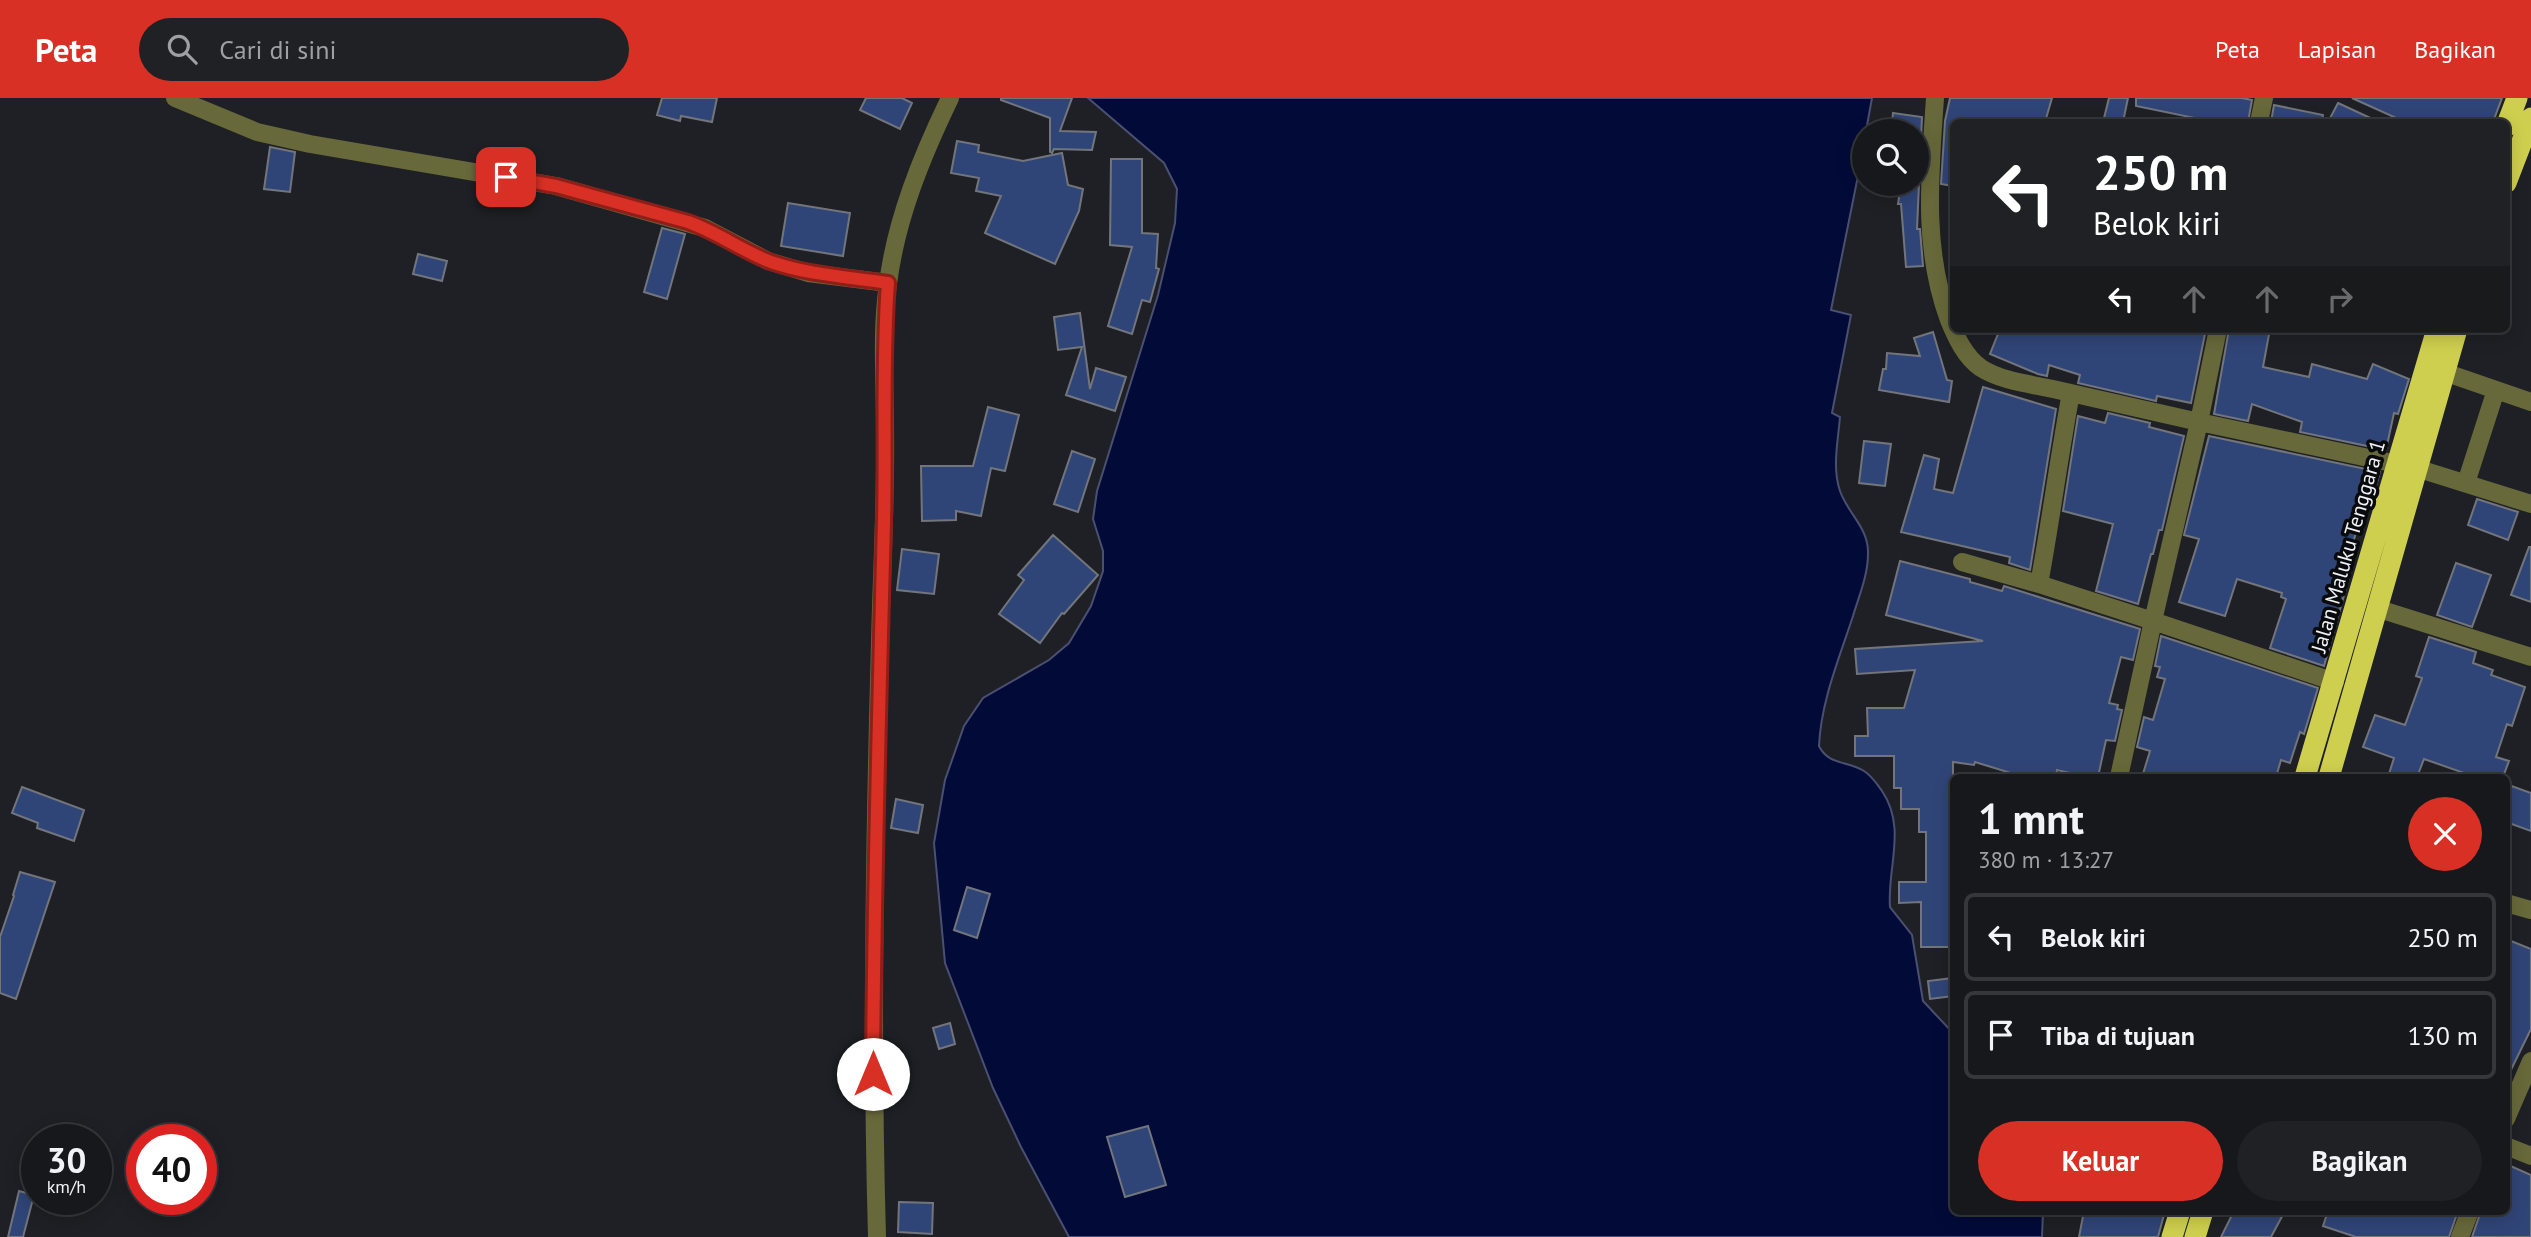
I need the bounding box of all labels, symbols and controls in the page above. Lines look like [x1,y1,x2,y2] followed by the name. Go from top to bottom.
[139,18,629,81] search box
[35,28,97,71] text: Peta
[163,30,201,68] icon: search
[219,33,336,66] text: Cari di sini
[2215,34,2260,65] text: Peta
[2298,34,2376,65] text: Lapisan
[2414,34,2496,65] text: Bagikan
[1852,119,1929,196] map controls
[1852,119,1929,196] button: search
[2093,140,2228,204] text: 250 m
[476,147,536,207] pin
[1978,147,2069,238] icon: left
[487,158,525,196] icon: arrive
[2093,202,2221,244] text: Belok kiri
[2102,280,2140,318] icon: left
[2175,280,2213,318] icon: ahead
[2248,280,2286,318] icon: ahead
[2321,280,2359,318] icon: right
[2304,437,2391,656] street label: Jalan Maluku Tenggara 1
[1978,791,2084,846] text: 1 mnt
[2408,797,2482,871] button: close
[1978,845,2114,874] text: 380 m · 13:27
[1982,918,2020,956] icon: left
[2041,921,2146,954] text: Belok kiri
[2407,921,2478,954] text: 250 m
[1982,1016,2020,1054] icon: arrive
[2041,1019,2195,1052] text: Tiba di tujuan
[2407,1019,2478,1052] text: 130 m
[836,1037,910,1111] position arrow
[1978,1121,2223,1201] button: Keluar
[2237,1121,2482,1201] button: Bagikan
[126,1124,217,1215] speed limit sign: 40
[47,1137,86,1183] text: 30
[47,1175,86,1198] text: km/h

